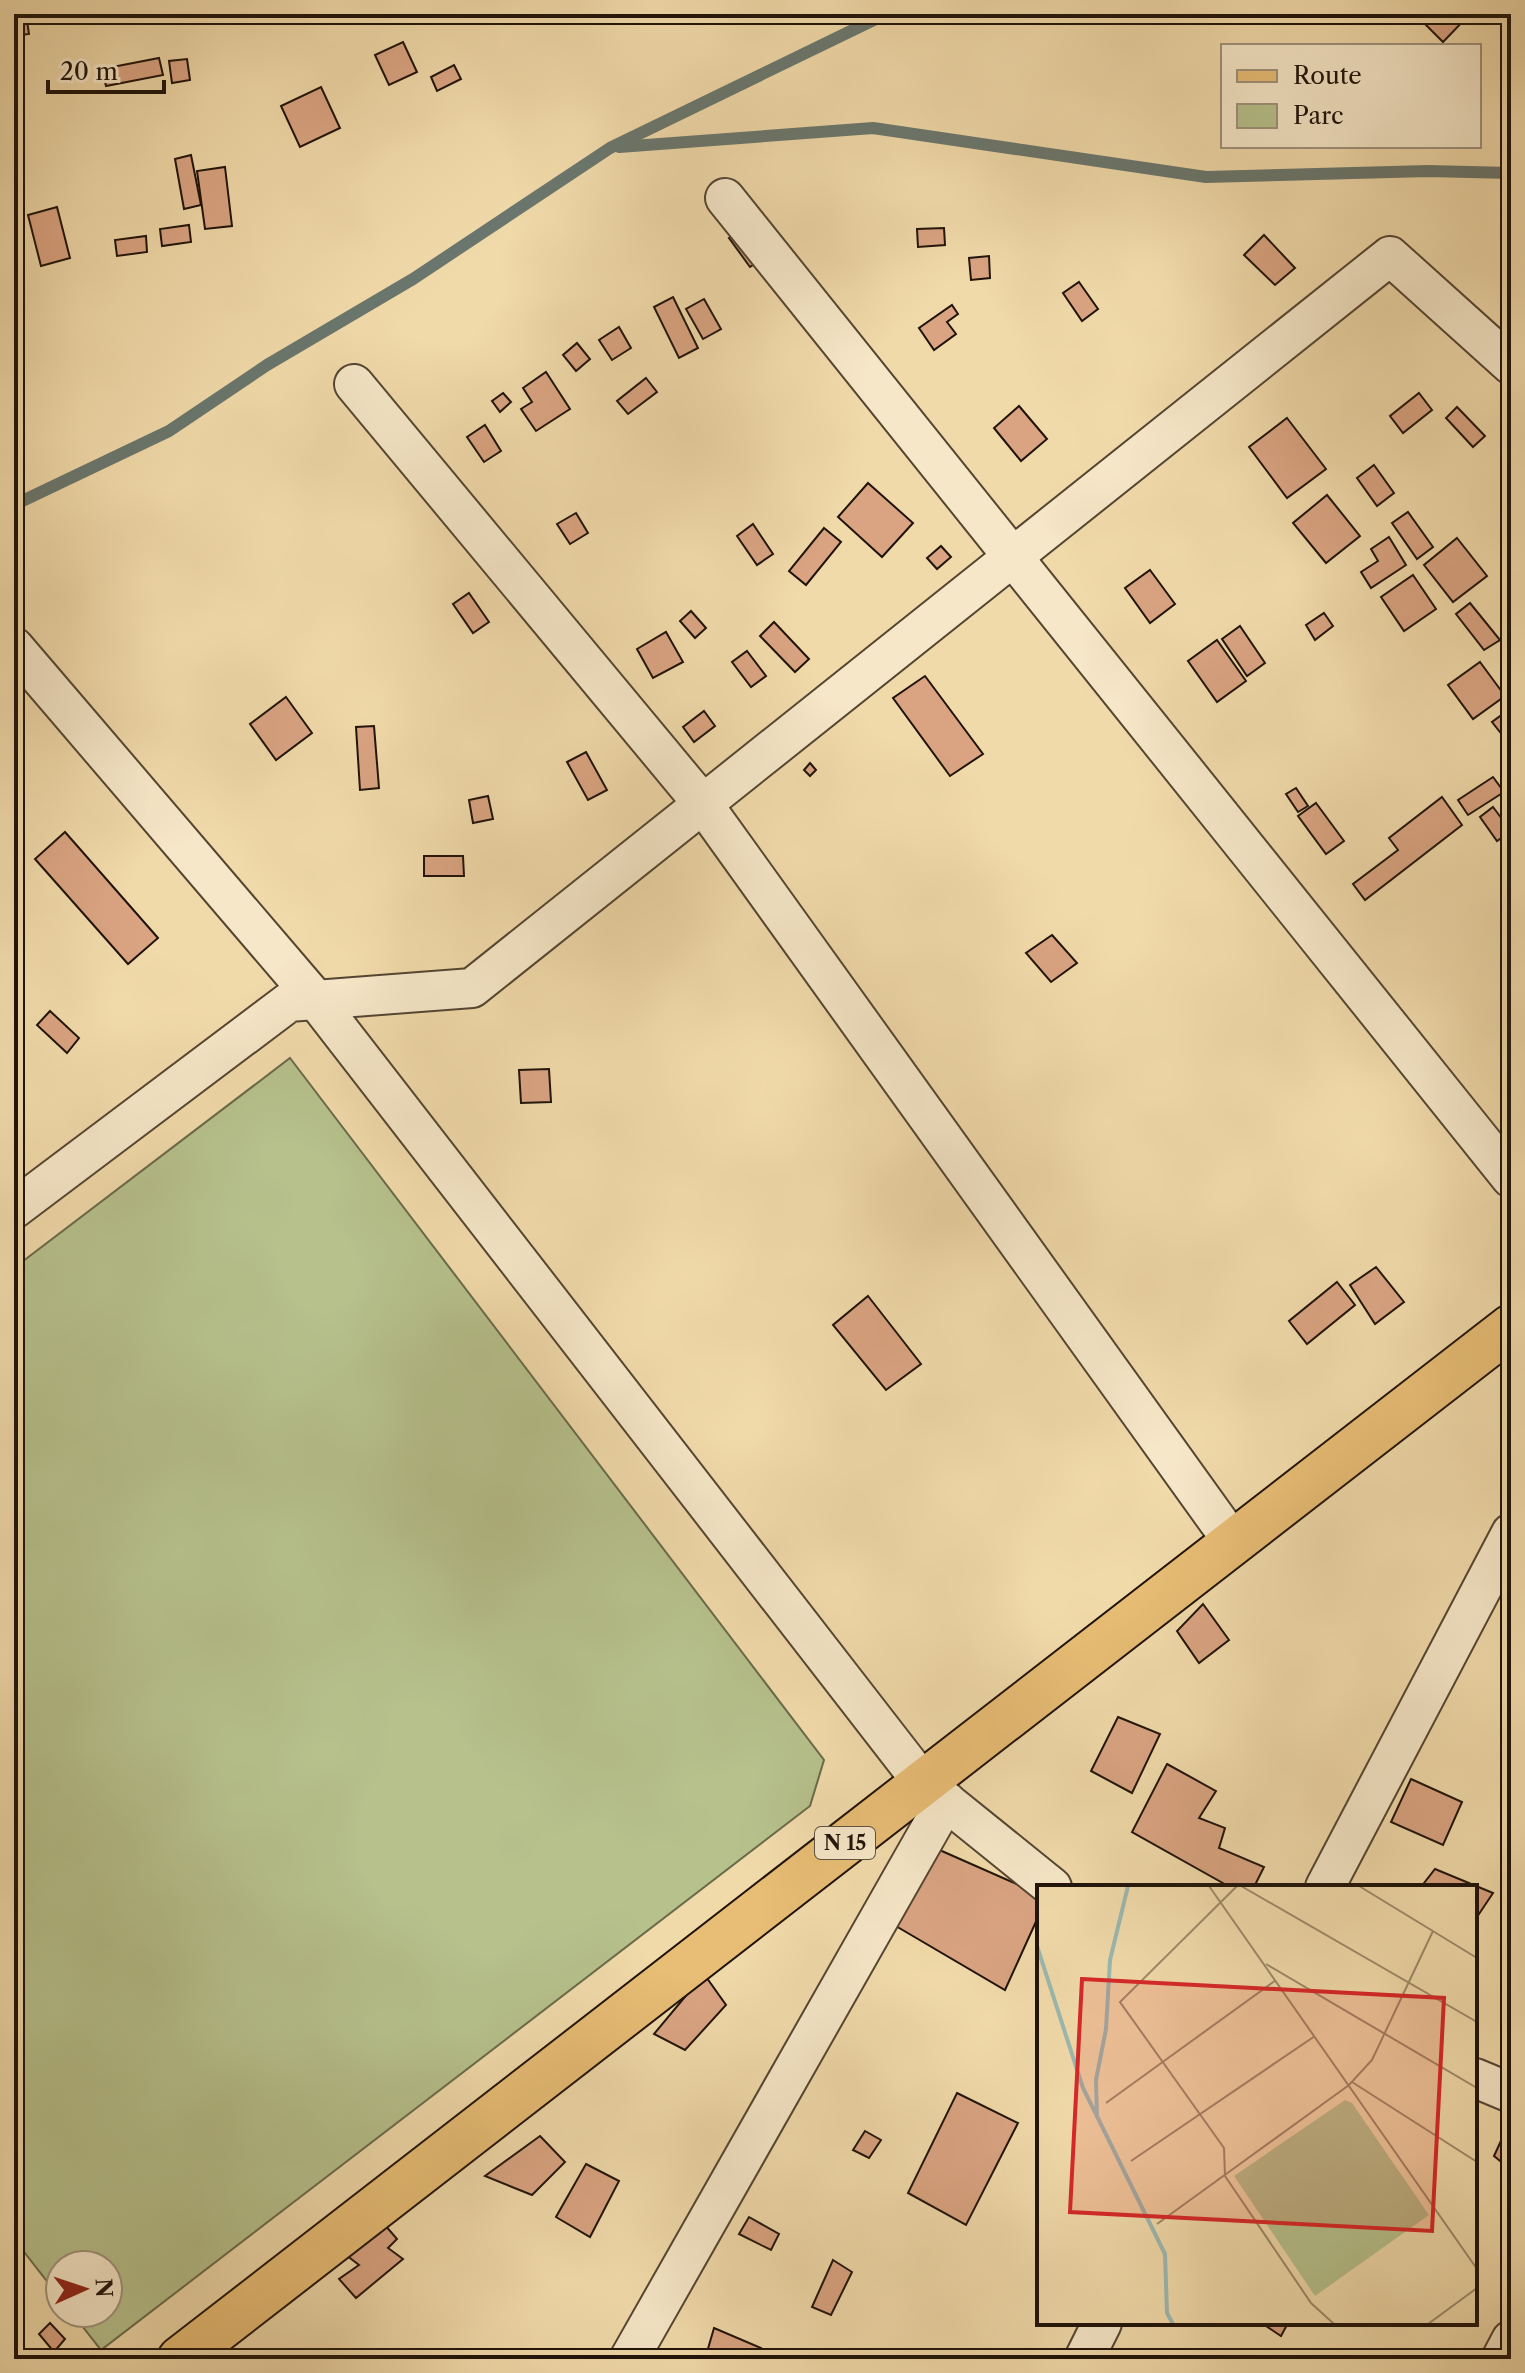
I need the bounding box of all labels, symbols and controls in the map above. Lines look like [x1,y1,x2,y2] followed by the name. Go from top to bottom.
[48,44,164,94] scale bar
[1221,44,1481,148] legend
[60,57,118,86] text: 20 m
[1293,61,1362,90] text: Route
[1293,101,1344,130] text: Parc
[815,1827,875,1859] road number: N 15
[1037,1885,1477,2325] inset map
[44,2249,124,2329] north arrow
[89,2278,117,2298] text: N

